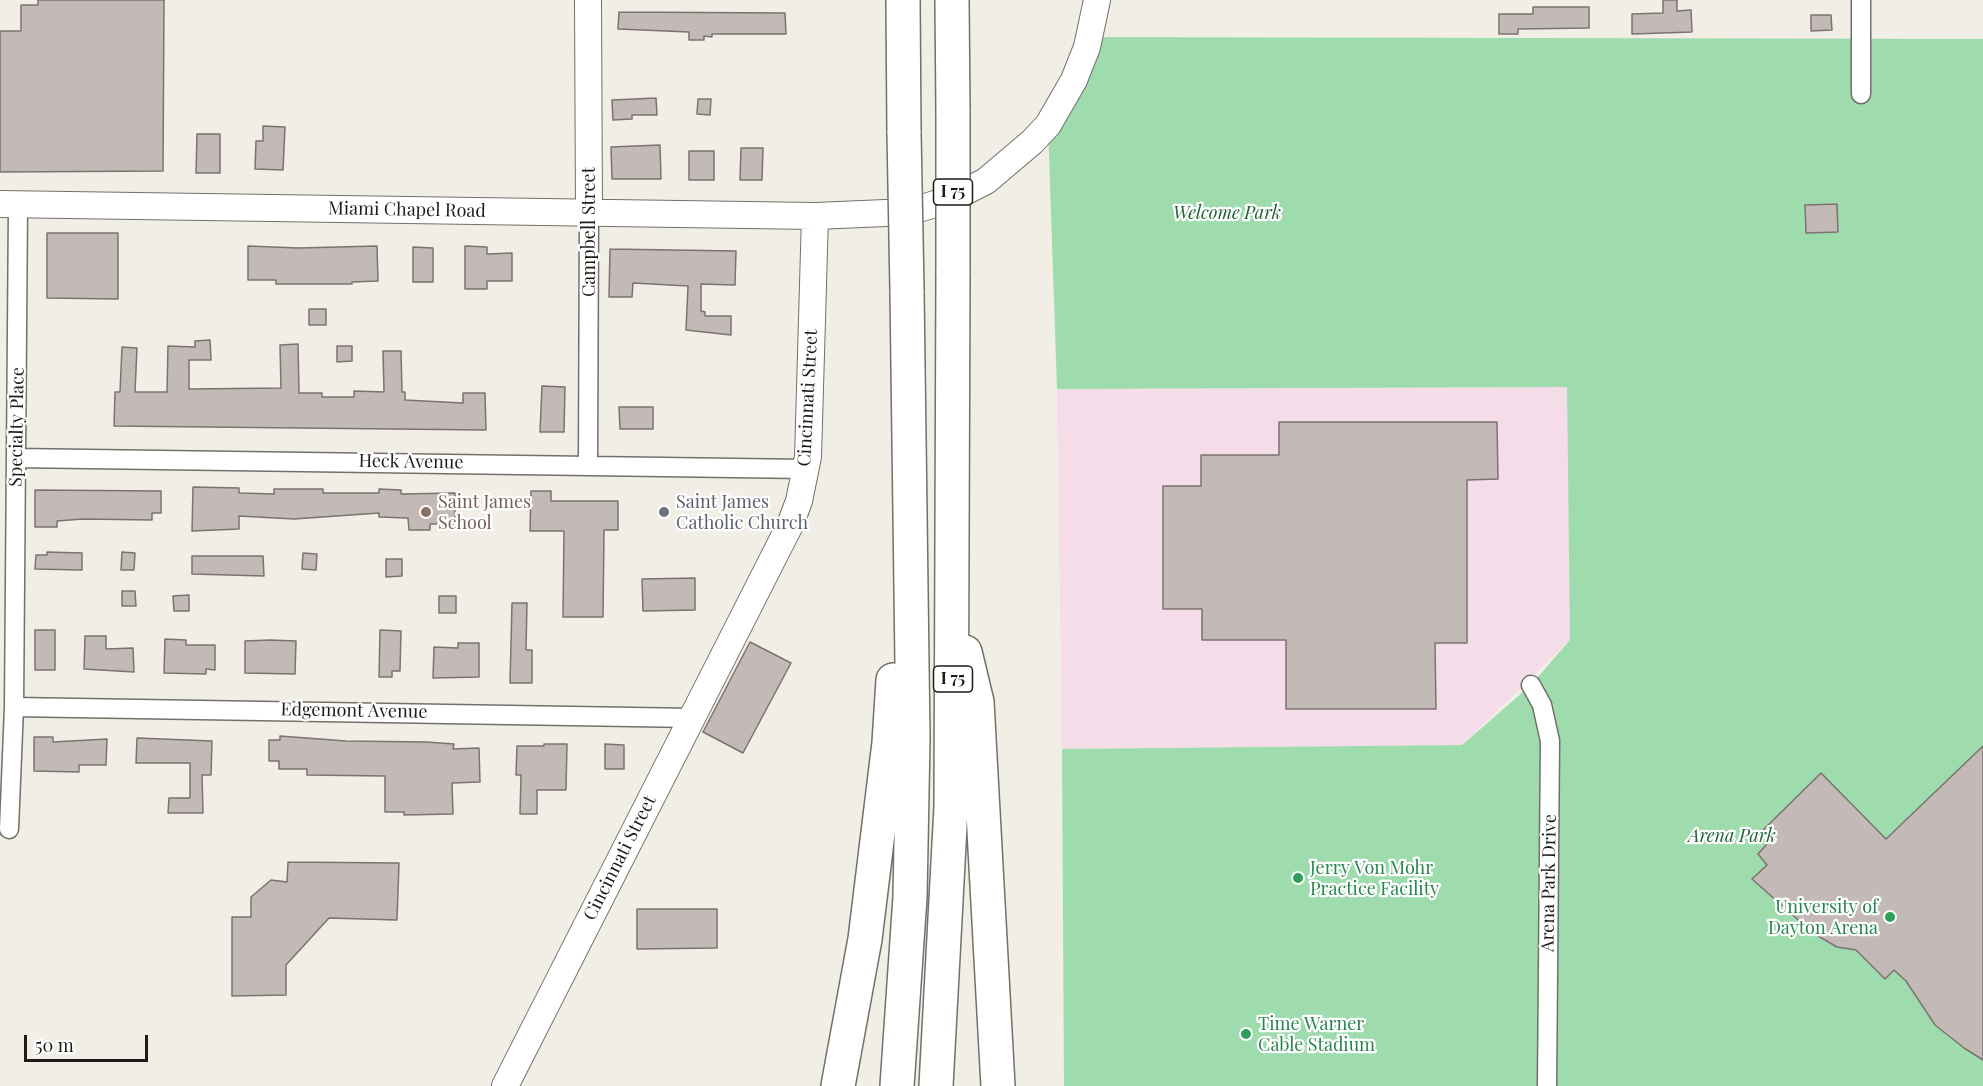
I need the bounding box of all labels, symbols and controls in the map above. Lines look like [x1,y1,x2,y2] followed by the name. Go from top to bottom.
[578,167,600,297] street label: Campbell Street
[934,179,972,205] road number: I 75
[328,198,486,222] street label: Miami Chapel Road
[1173,202,1281,224] park label: Welcome Park
[794,329,822,467] street label: Cincinnati Street
[5,367,29,487] street label: Specialty Place
[358,450,464,474] street label: Heck Avenue
[438,491,531,534] place label: Saint James School
[676,491,808,534] place label: Saint James Catholic Church
[419,505,433,519] marker: Saint James School
[657,505,671,519] marker: Saint James Catholic Church
[934,666,972,692] road number: I 75
[280,699,428,723] street label: Edgemont Avenue
[579,792,661,924] street label: Cincinnati Street
[1537,814,1561,952] street label: Arena Park Drive
[1688,825,1776,847] park label: Arena Park
[1310,857,1439,900] place label: Jerry Von Mohr Practice Facility
[1291,871,1305,885] marker: Jerry Von Mohr Practice Facility
[1768,896,1878,938] place label: University of Dayton Arena
[1883,910,1897,924] marker: University of Dayton Arena
[1258,1013,1375,1056] place label: Time Warner Cable Stadium
[27,1023,152,1061] scale bar
[1239,1027,1253,1041] marker: Time Warner Cable Stadium
[35,1033,74,1057] text: 50 m

